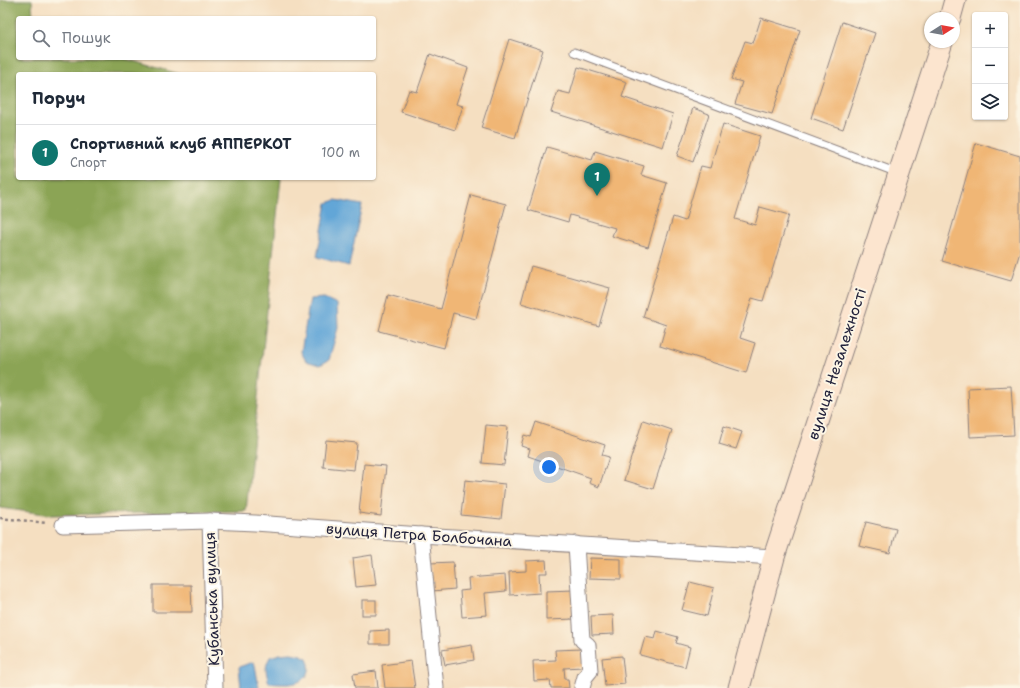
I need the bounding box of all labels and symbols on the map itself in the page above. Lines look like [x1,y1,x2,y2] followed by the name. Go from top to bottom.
[924,12,960,48] north arrow
[584,163,610,196] pin: 1
[803,286,871,442] street label: вулиця Незалежності
[539,457,559,477] your location
[325,519,513,552] street label: вулиця Петра Болбочана
[200,532,224,666] street label: Кубанська вулиця

